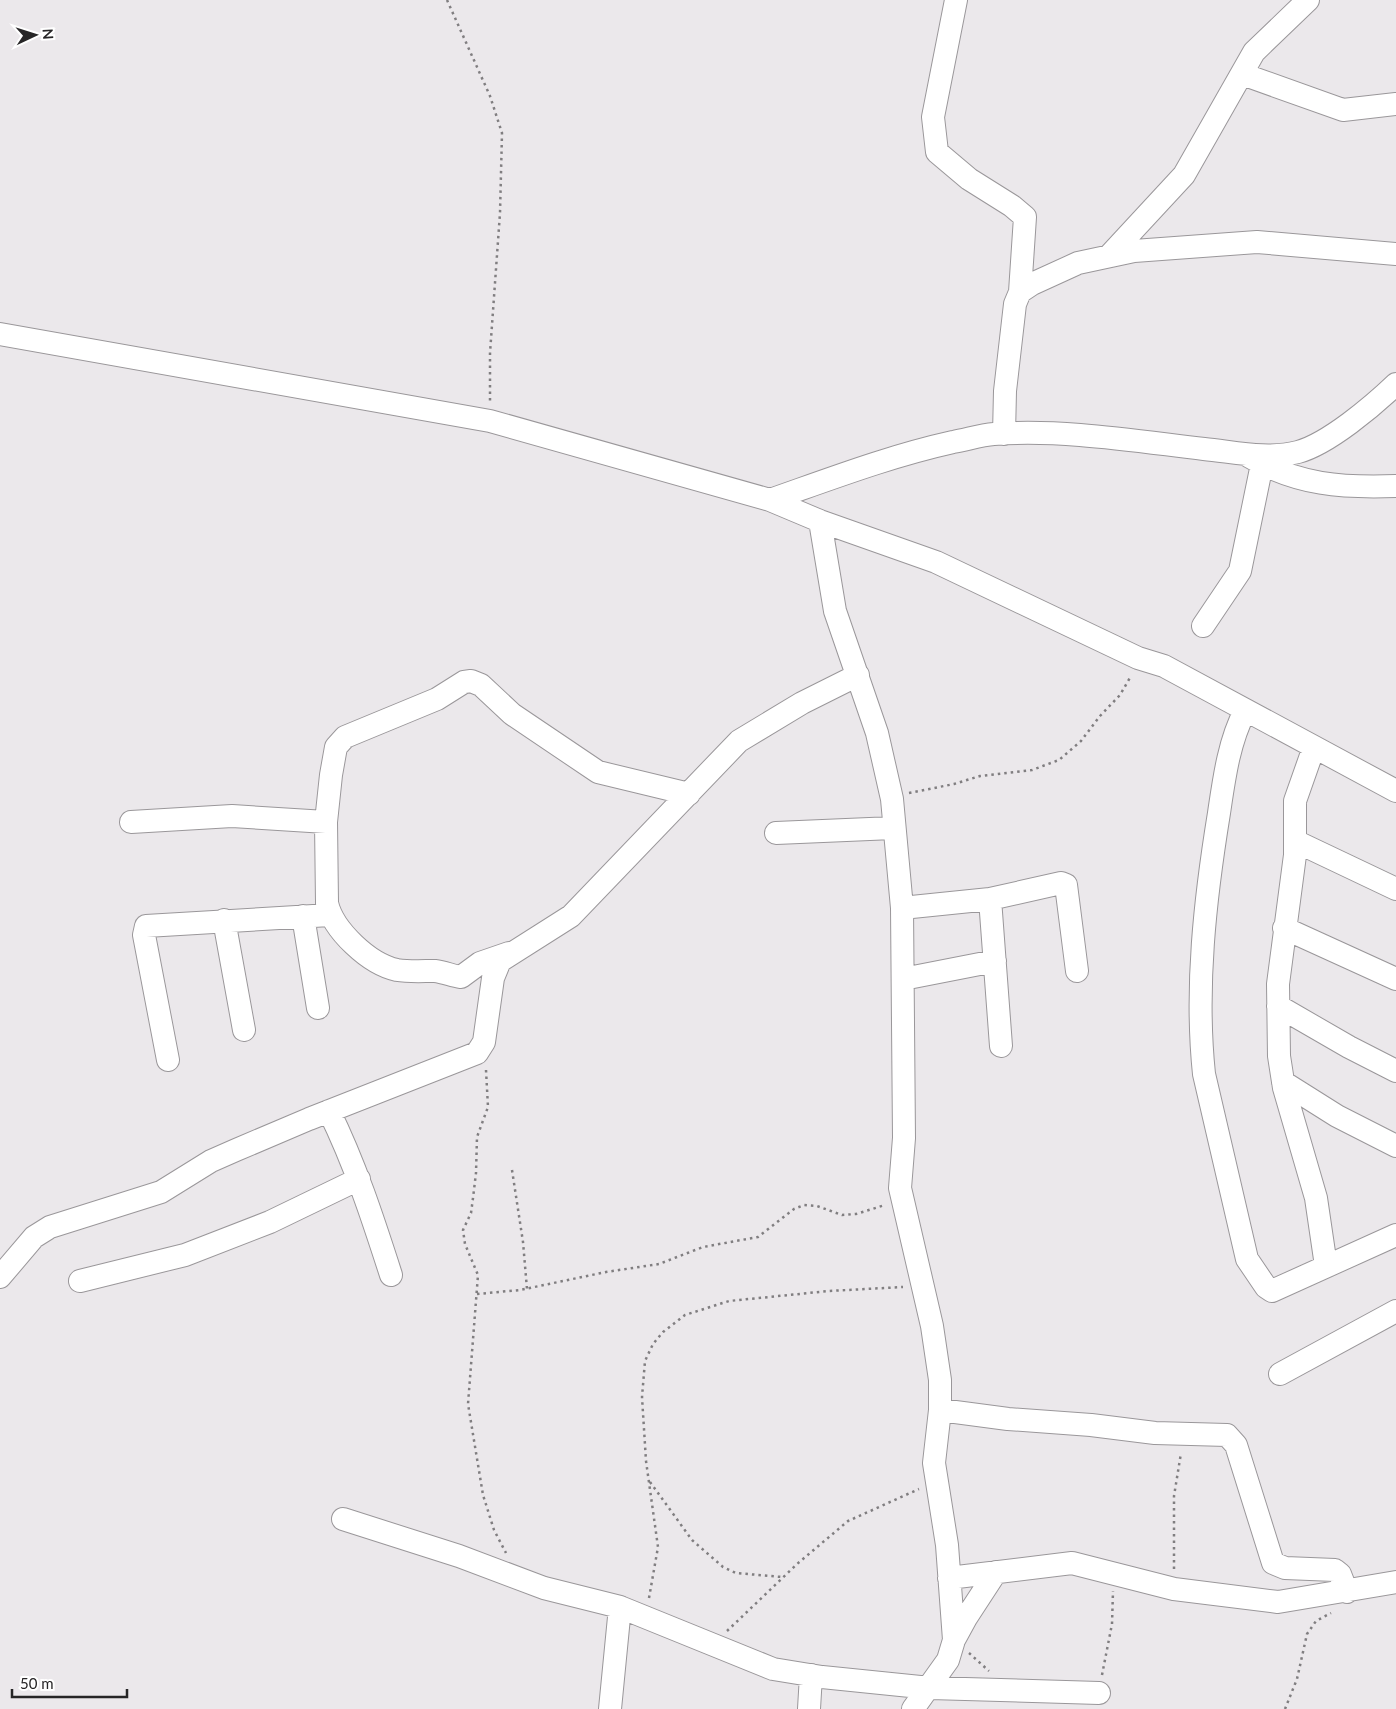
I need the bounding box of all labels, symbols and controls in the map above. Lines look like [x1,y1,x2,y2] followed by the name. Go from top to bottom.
[10,10,60,60] north arrow
[40,28,57,40] text: N
[12,1666,128,1698] scale bar
[20,1674,54,1692] text: 50 m

